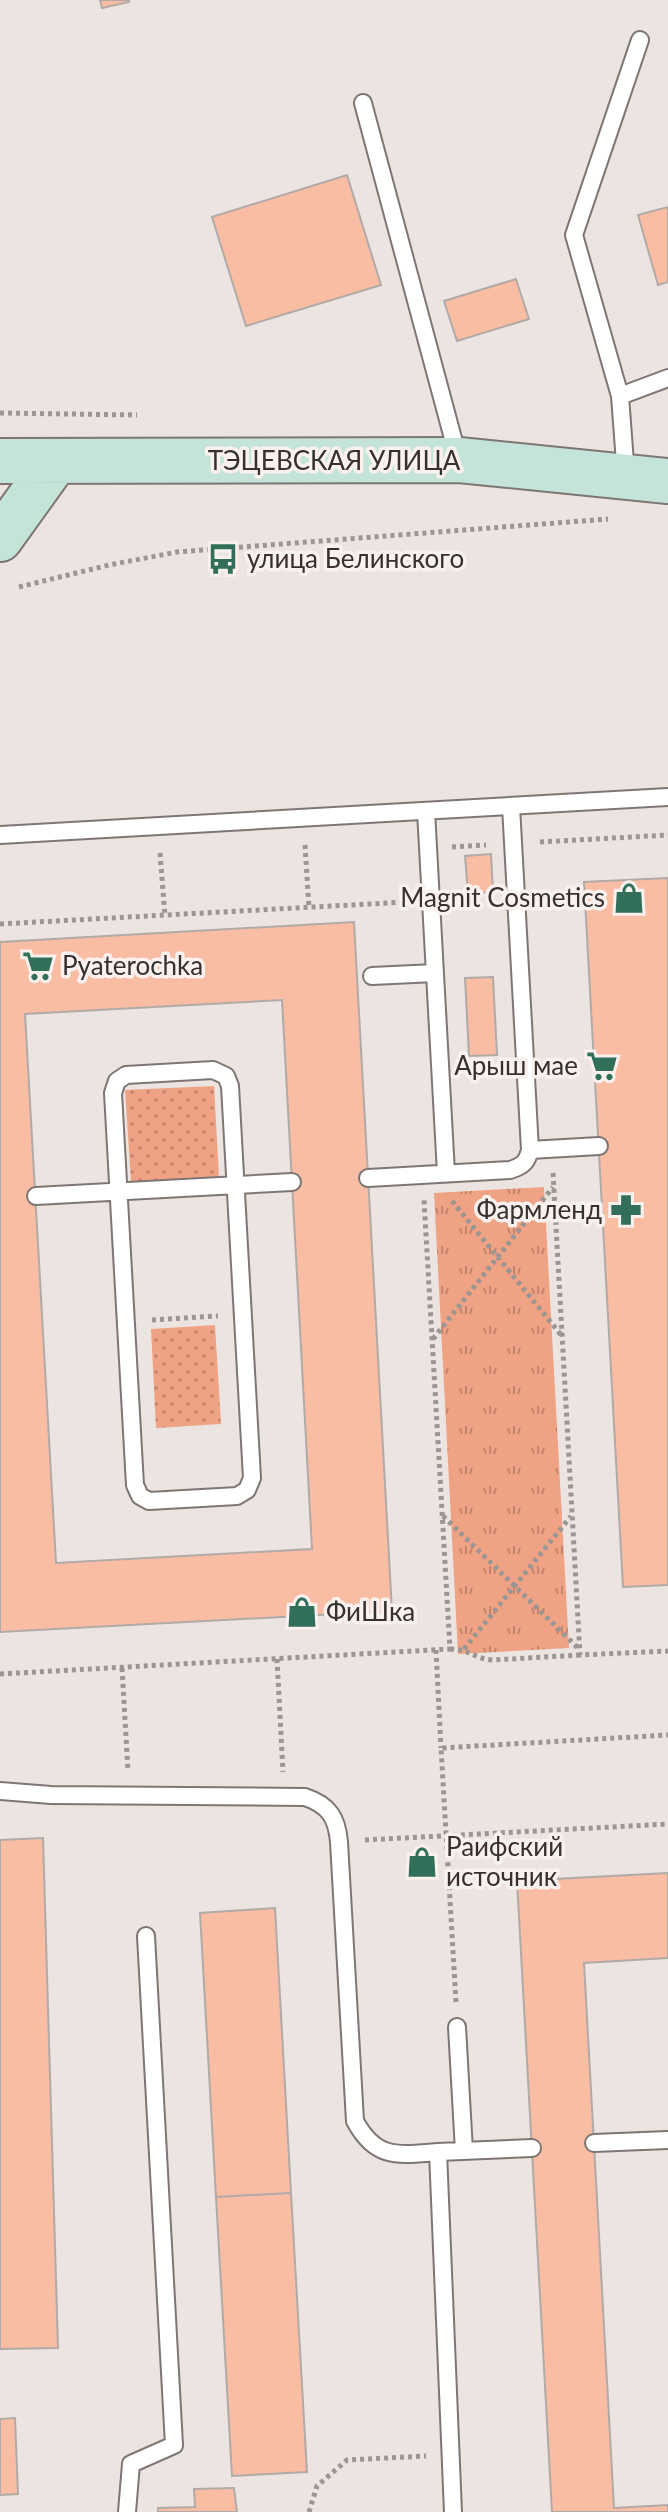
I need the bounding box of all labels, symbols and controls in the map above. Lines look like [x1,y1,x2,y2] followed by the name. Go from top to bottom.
[208,444,461,476] street label: ТЭЦЕВСКАЯ УЛИЦА
[206,542,240,576] bus stop icon: улица Белинского
[247,542,464,574] place label: улица Белинского
[400,881,605,913] place label: Magnit Cosmetics
[612,881,646,915] shop icon: Magnit Cosmetics
[21,949,55,983] supermarket icon: Pyaterochka
[62,949,203,981] place label: Pyaterochka
[454,1049,578,1081] place label: Арыш мае
[585,1049,619,1083] supermarket icon: Арыш мае
[477,1193,602,1225] place label: Фармленд
[609,1193,643,1227] pharmacy icon: Фармленд
[285,1595,319,1629] shop icon: ФиШка
[326,1595,415,1627] place label: ФиШка
[446,1830,563,1892] place label: Раифский источник
[405,1845,439,1879] shop icon: Раифский источник

